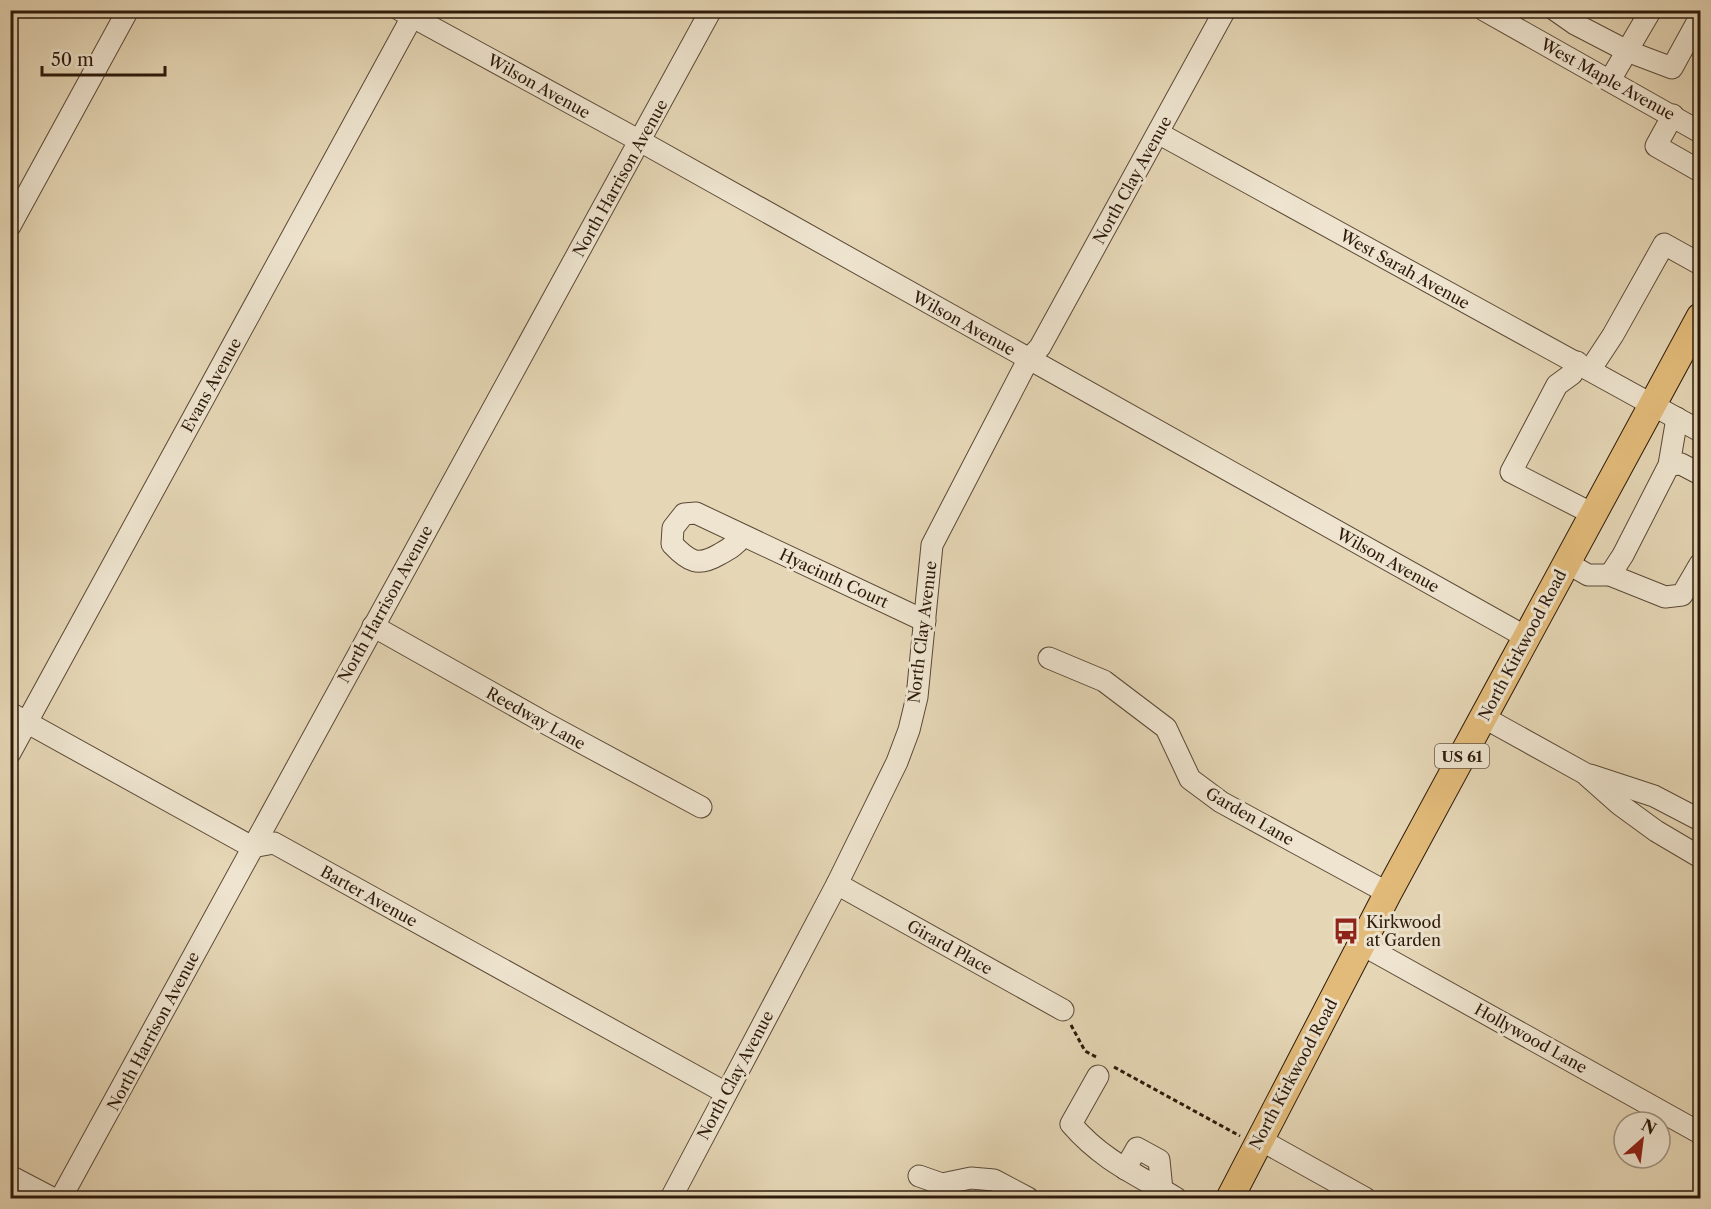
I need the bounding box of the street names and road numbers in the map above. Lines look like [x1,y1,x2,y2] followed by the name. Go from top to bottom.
[1536,33,1679,124] street label: West Maple Avenue
[483,49,594,122] street label: Wilson Avenue
[568,96,672,260] street label: North Harrison Avenue
[1089,112,1176,248] street label: North Clay Avenue
[1336,225,1473,313] street label: West Sarah Avenue
[908,286,1019,359] street label: Wilson Avenue
[177,334,245,436] street label: Evans Avenue
[333,522,437,686] street label: North Harrison Avenue
[1332,523,1443,596] street label: Wilson Avenue
[776,544,892,612] street label: Hyacinth Court
[903,560,941,704] street label: North Clay Avenue
[1474,566,1570,724] street label: North Kirkwood Road
[483,682,589,754] street label: Reedway Lane
[1435,744,1489,768] road number: US 61
[1202,783,1298,849] street label: Garden Lane
[317,861,421,931] street label: Barter Avenue
[904,915,996,979] street label: Girard Place
[103,948,203,1114] street label: North Harrison Avenue
[1245,995,1341,1153] street label: North Kirkwood Road
[1471,999,1591,1077] street label: Hollywood Lane
[693,1007,777,1143] street label: North Clay Avenue

